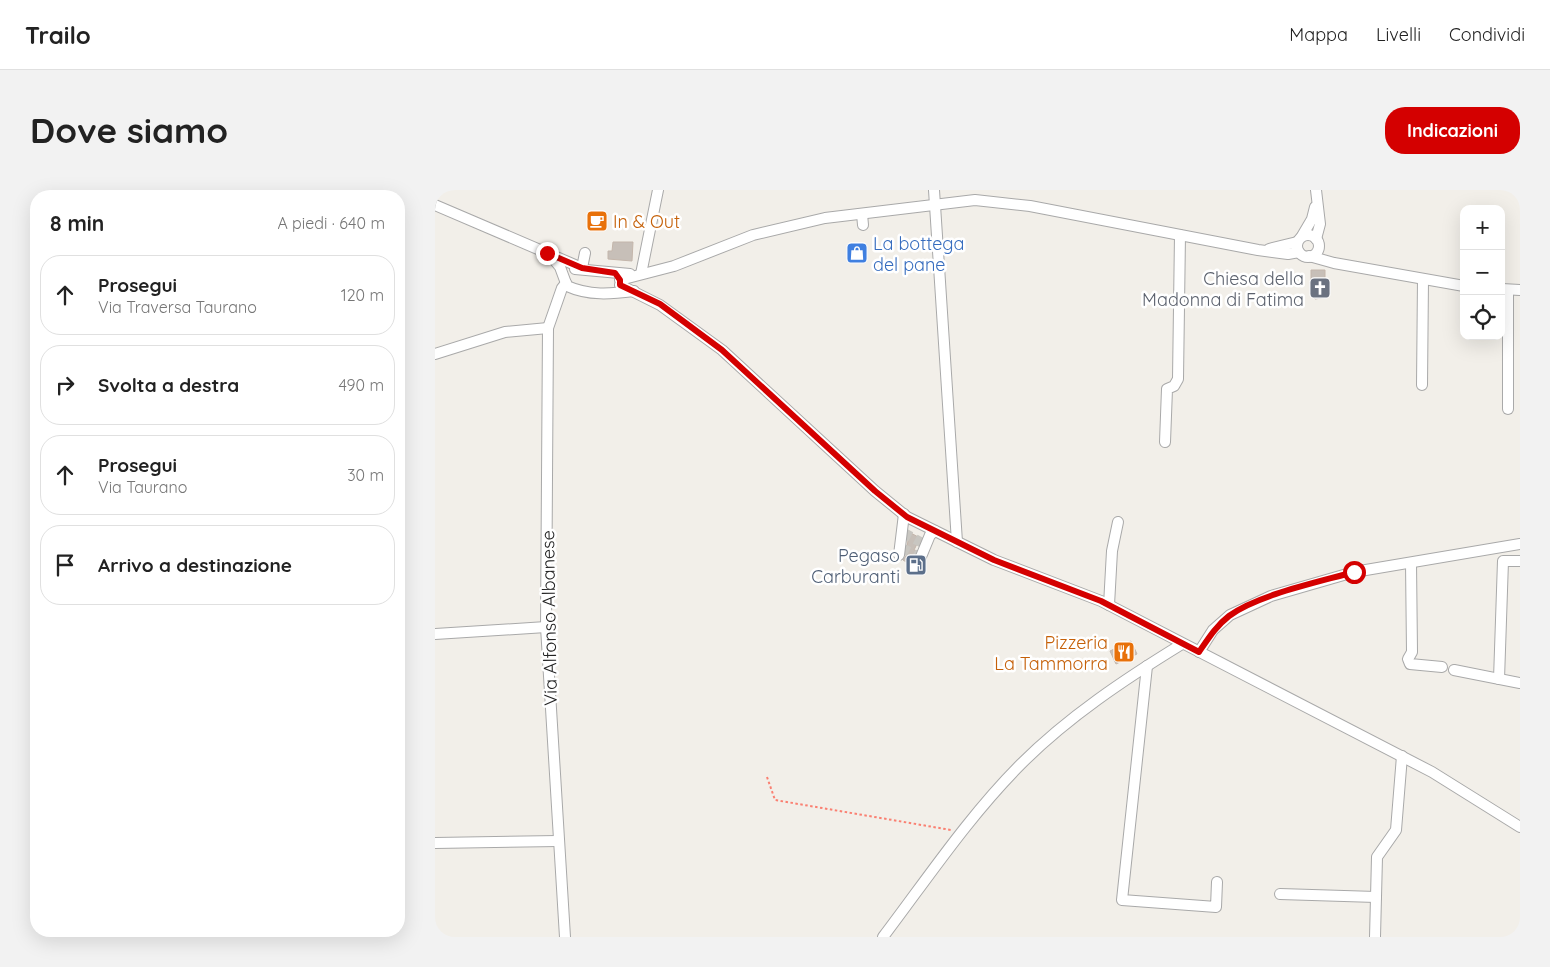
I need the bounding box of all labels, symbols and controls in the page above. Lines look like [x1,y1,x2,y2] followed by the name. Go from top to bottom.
[25,20,91,50] text: Trailo
[1289,23,1348,46] text: Mappa
[1376,23,1421,46] text: Livelli
[1449,23,1525,46] text: Condividi
[1385,107,1520,154] button: Indicazioni
[30,108,228,152] text: Dove siamo
[1460,205,1505,340] map controls
[1460,205,1505,250] button: +
[585,209,609,233] cafe icon: In & Out
[50,210,104,236] text: 8 min
[613,210,680,233] place label: In & Out
[277,213,385,233] text: A piedi · 640 m
[873,232,964,276] place label: La bottega del pane
[845,241,869,265] shop icon: La bottega del pane
[536,242,559,265] route end
[1460,250,1505,295] button: −
[1142,267,1304,311] place label: Chiesa della Madonna di Fatima
[98,273,177,297] text: Prosegui
[1308,276,1332,300] church icon: Chiesa della Madonna di Fatima
[51,281,79,309] icon: ahead
[341,285,384,305] text: 120 m
[1460,295,1505,340] button: locate
[98,297,257,317] text: Via Traversa Taurano
[51,371,79,399] icon: right
[98,373,239,397] text: Svolta a destra
[338,375,384,395] text: 490 m
[98,453,177,477] text: Prosegui
[51,461,79,489] icon: ahead
[347,465,384,485] text: 30 m
[98,477,187,497] text: Via Taurano
[536,530,562,706] street label: Via Alfonso Albanese
[811,544,900,588] place label: Pegaso Carburanti
[51,551,79,579] icon: arrive
[98,553,292,577] text: Arrivo a destinazione
[904,553,928,577] fuel station icon: Pegaso Carburanti
[1343,561,1366,584] route start
[994,631,1108,675] place label: Pizzeria La Tammorra
[1112,640,1136,664] restaurant icon: Pizzeria La Tammorra

